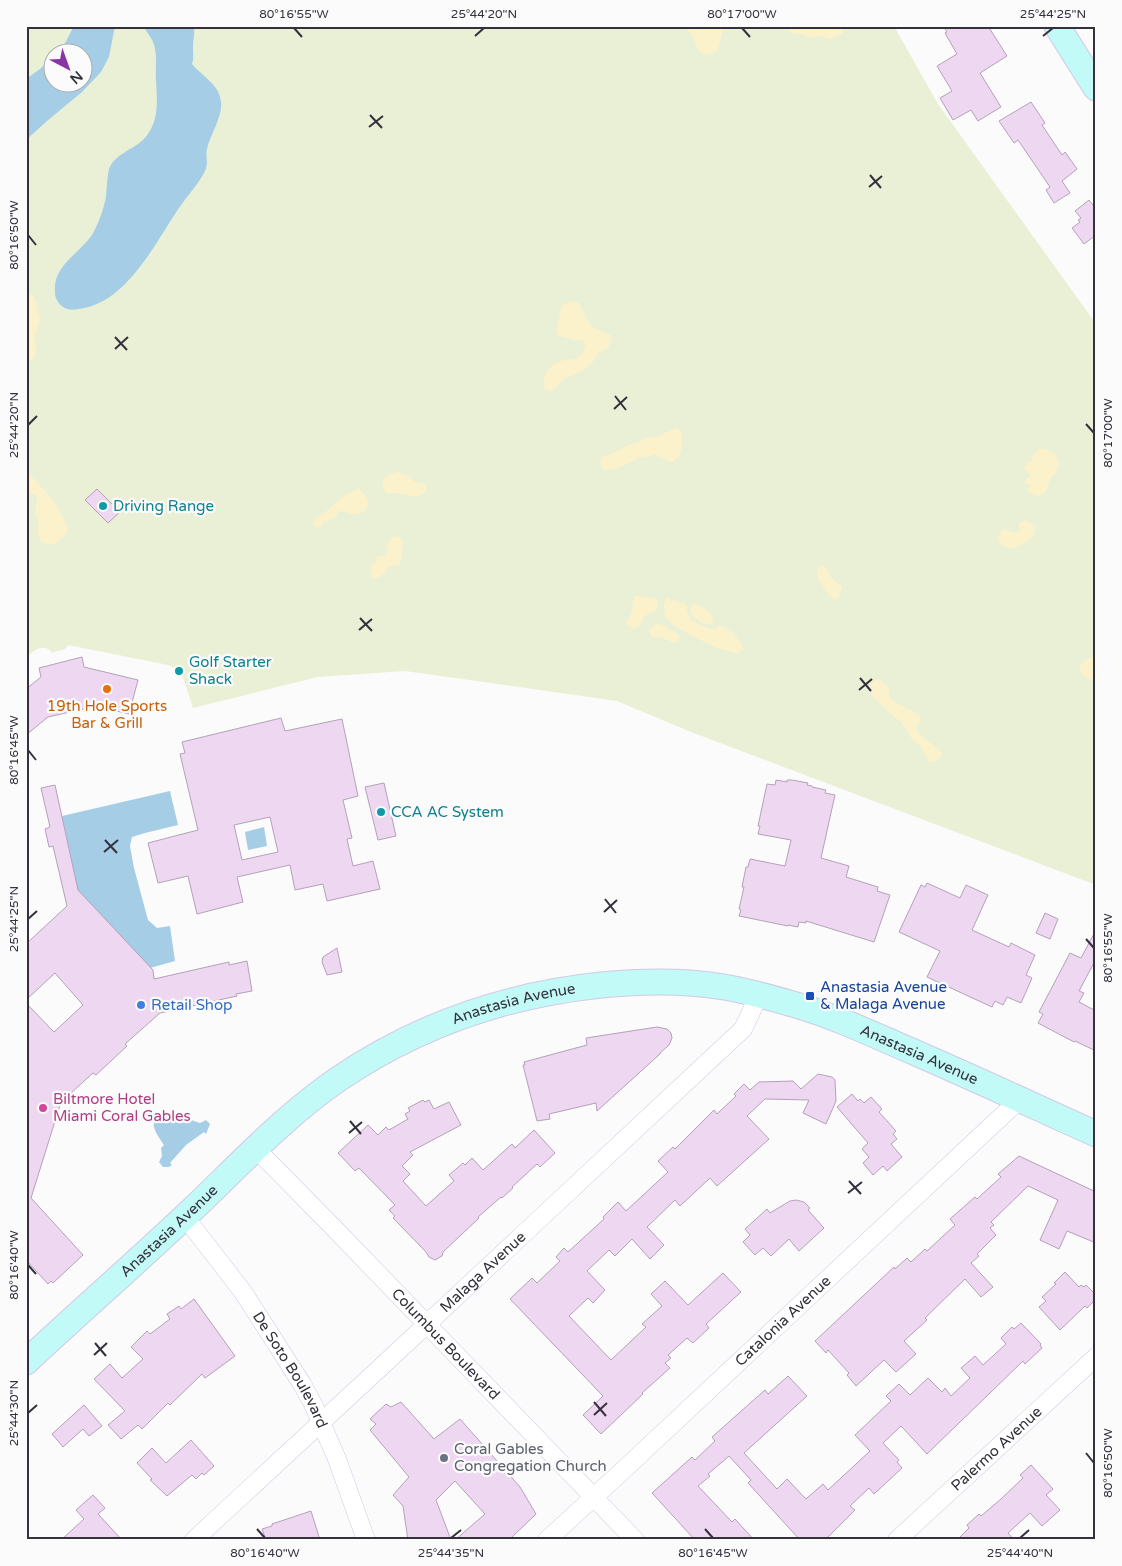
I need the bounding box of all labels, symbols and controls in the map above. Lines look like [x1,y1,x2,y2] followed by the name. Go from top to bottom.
[259,7,329,21] text: 80°16'55"W
[451,7,517,21] text: 25°44'20"N
[707,7,777,21] text: 80°17'00"W
[1020,7,1086,21] text: 25°44'25"N
[42,42,92,92] north arrow
[66,67,86,88] text: N
[7,200,21,270] text: 80°16'50"W
[7,392,21,458] text: 25°44'20"N
[1101,398,1115,468] text: 80°17'00"W
[113,497,214,515] place label: Driving Range
[97,500,109,512] marker: Driving Range
[189,653,272,688] place label: Golf Starter Shack
[173,665,185,677] marker: Golf Starter Shack
[101,683,113,695] marker: 19th Hole Sports Bar & Grill
[47,697,167,732] place label: 19th Hole Sports Bar & Grill
[7,715,21,785] text: 80°16'45"W
[391,803,504,821] place label: CCA AC System
[375,806,387,818] marker: CCA AC System
[7,886,21,952] text: 25°44'25"N
[1101,913,1115,983] text: 80°16'55"W
[820,978,947,1013] place label: Anastasia Avenue & Malaga Avenue
[449,979,577,1028] street label: Anastasia Avenue
[804,990,816,1002] marker: Anastasia Avenue & Malaga Avenue
[151,996,233,1014] place label: Retail Shop
[135,999,147,1011] marker: Retail Shop
[857,1021,981,1088] street label: Anastasia Avenue
[53,1090,191,1125] place label: Biltmore Hotel Miami Coral Gables
[37,1102,49,1114] marker: Biltmore Hotel Miami Coral Gables
[116,1181,221,1281] street label: Anastasia Avenue
[436,1228,529,1316] street label: Malaga Avenue
[7,1230,21,1300] text: 80°16'40"W
[731,1272,835,1370] street label: Catalonia Avenue
[388,1284,504,1403] street label: Columbus Boulevard
[249,1308,331,1431] street label: De Soto Boulevard
[7,1380,21,1446] text: 25°44'30"N
[947,1403,1045,1495] street label: Palermo Avenue
[1101,1428,1115,1498] text: 80°16'50"W
[454,1440,607,1475] place label: Coral Gables Congregation Church
[438,1452,450,1464] marker: Coral Gables Congregation Church
[230,1546,300,1560] text: 80°16'40"W
[418,1546,484,1560] text: 25°44'35"N
[678,1546,748,1560] text: 80°16'45"W
[987,1546,1053,1560] text: 25°44'40"N

